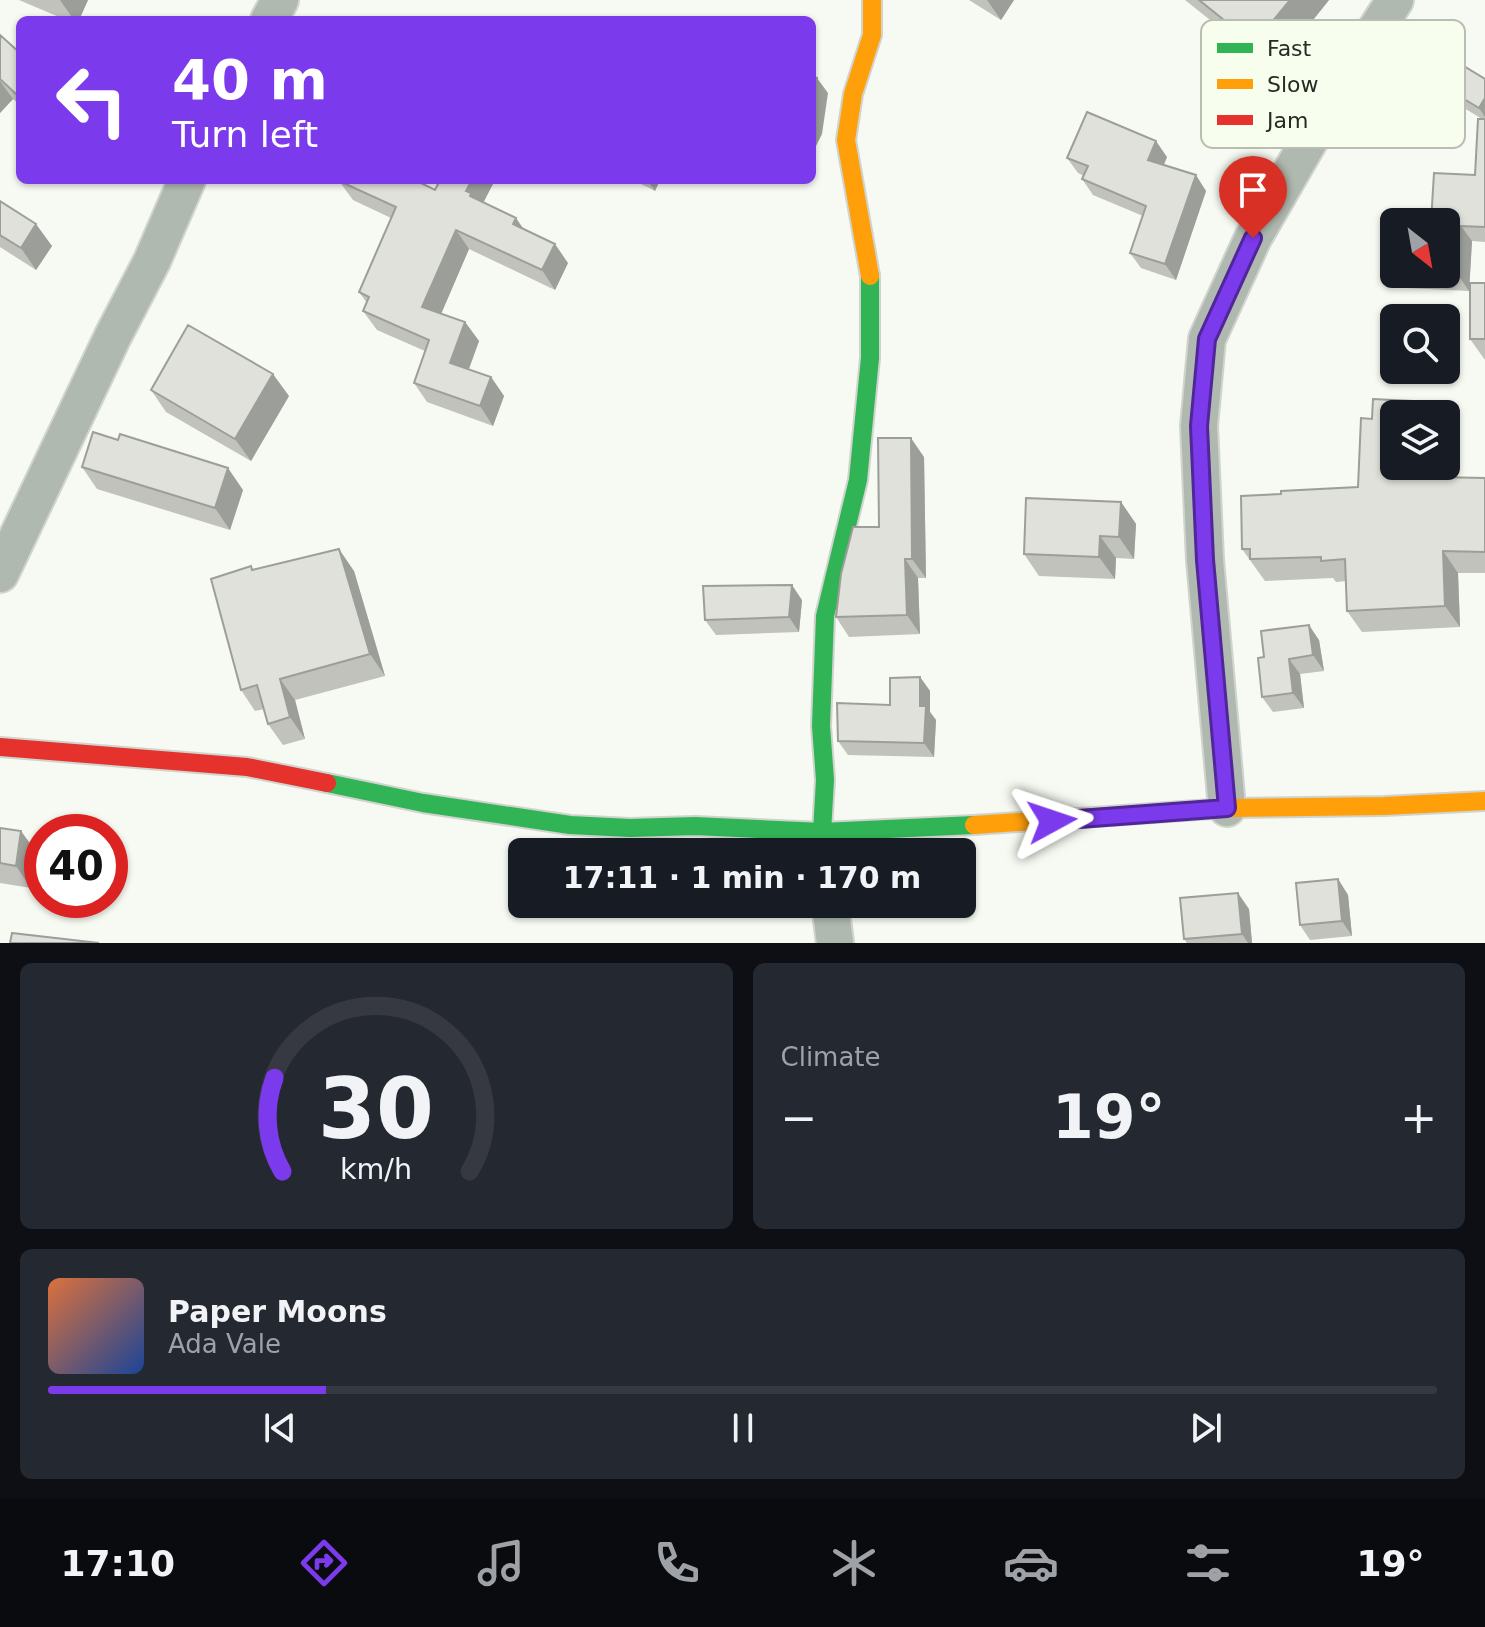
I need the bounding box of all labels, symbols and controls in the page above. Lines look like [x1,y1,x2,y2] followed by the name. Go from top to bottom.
[1201,20,1465,148] legend
[1267,36,1312,61] text: Fast
[172,47,328,112] text: 40 m
[40,48,144,152] icon: left
[1267,72,1319,97] text: Slow
[1265,108,1308,133] text: Jam
[172,114,318,155] text: Turn left
[1219,156,1287,238] pin
[1231,168,1275,212] icon: arrive
[1380,208,1460,288] north arrow
[1380,208,1460,480] map controls
[1380,304,1460,384] button: search
[1380,400,1460,480] button: layers
[1010,779,1094,863] position arrow
[24,814,128,918] speed limit sign: 40
[563,860,921,895] text: 17:11 · 1 min · 170 m
[781,1042,881,1072] text: Climate
[318,1061,434,1158] text: 30
[1052,1082,1166,1152] text: 19°
[781,1092,817,1143] text: −
[1400,1092,1437,1143] text: +
[340,1152,412,1186] text: km/h
[168,1294,387,1329] text: Paper Moons
[168,1329,281,1359] text: Ada Vale
[258,1406,302,1450] icon: previous
[721,1406,765,1450] icon: pause
[1184,1406,1228,1450] icon: next
[296,1535,352,1591] icon: directions
[473,1535,529,1591] icon: music
[649,1535,705,1591] icon: phone
[826,1535,882,1591] icon: climate
[1003,1535,1059,1591] icon: car
[1180,1535,1236,1591] icon: filters
[60,1543,175,1584] text: 17:10
[1356,1543,1425,1584] text: 19°

